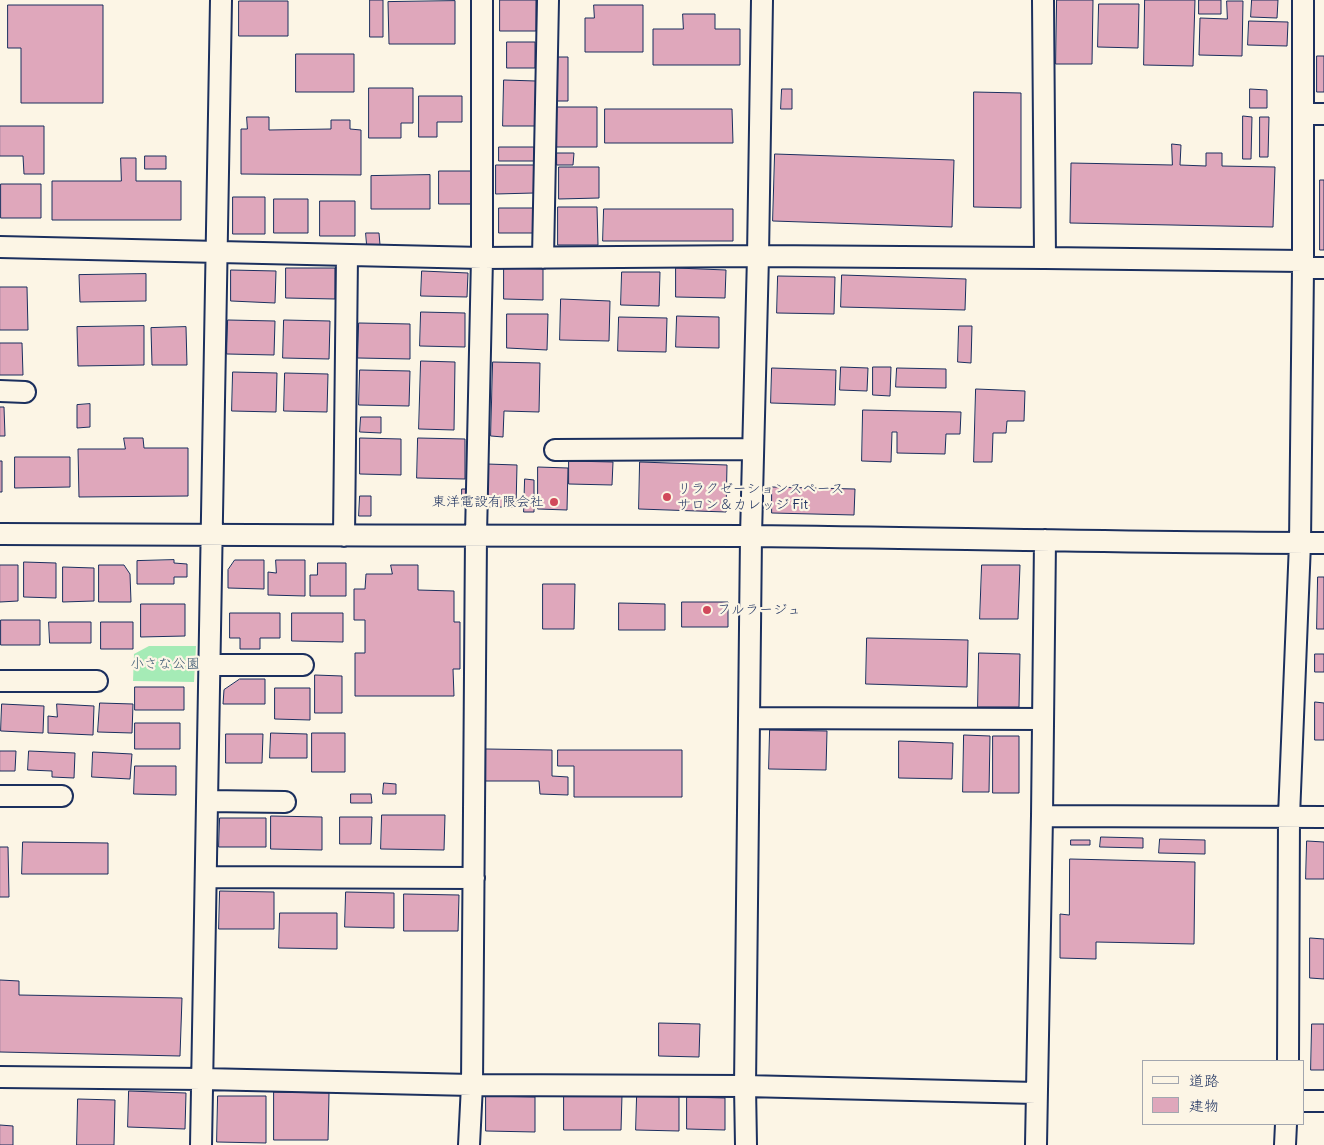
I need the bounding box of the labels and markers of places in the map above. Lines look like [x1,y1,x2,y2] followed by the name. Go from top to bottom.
[677,481,844,514] place label: リラクゼーションスペース サロン＆カレッジ Fit
[661,491,673,503] marker: リラクゼーションスペース サロン＆カレッジ Fit
[432,494,544,510] place label: 東洋電設有限会社
[548,496,560,508] marker: 東洋電設有限会社
[717,602,801,618] place label: フルラージュ
[701,604,713,616] marker: フルラージュ

